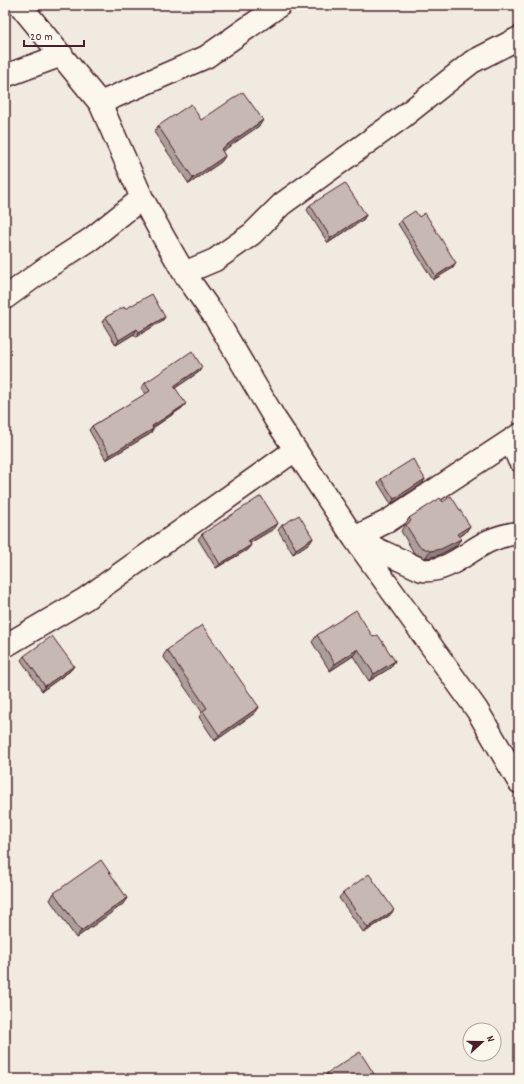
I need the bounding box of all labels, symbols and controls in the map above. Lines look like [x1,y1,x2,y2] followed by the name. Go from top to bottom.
[24,22,84,48] scale bar
[30,29,53,46] text: 20 m
[462,1022,502,1062] north arrow
[481,1034,498,1045] text: N

